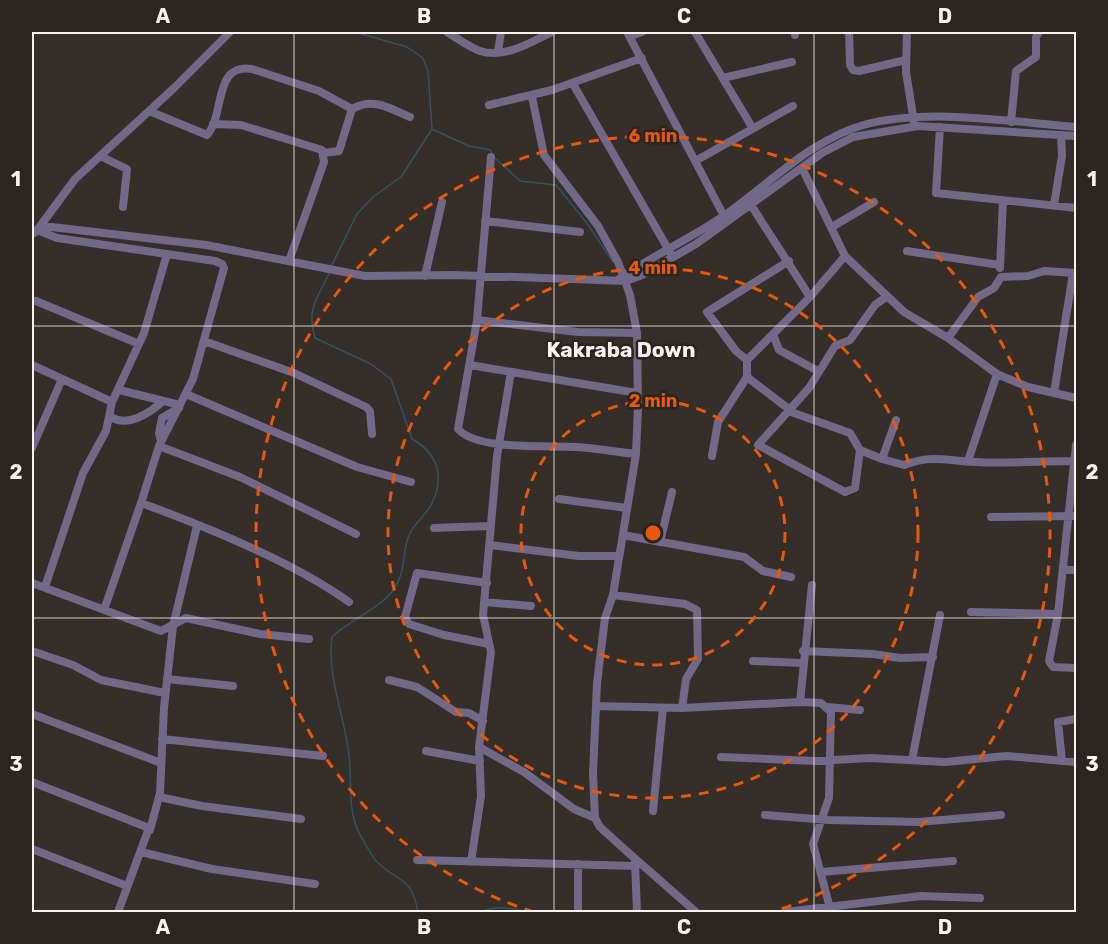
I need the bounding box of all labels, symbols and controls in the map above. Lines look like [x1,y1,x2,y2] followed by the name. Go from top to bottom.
[156,4,171,28] text: A
[417,4,431,28] text: B
[677,4,691,28] text: C
[938,4,952,28] text: D
[629,125,677,147] text: 6 min
[11,167,21,191] text: 1
[1087,167,1097,191] text: 1
[628,257,678,279] text: 4 min
[547,337,695,362] district label: Kakraba Down
[629,390,677,412] text: 2 min
[10,460,23,484] text: 2
[1086,460,1099,484] text: 2
[643,523,663,543] centre of rings
[9,752,23,776] text: 3
[1085,752,1099,776] text: 3
[156,915,171,939] text: A
[417,915,431,939] text: B
[677,915,691,939] text: C
[938,915,952,939] text: D

